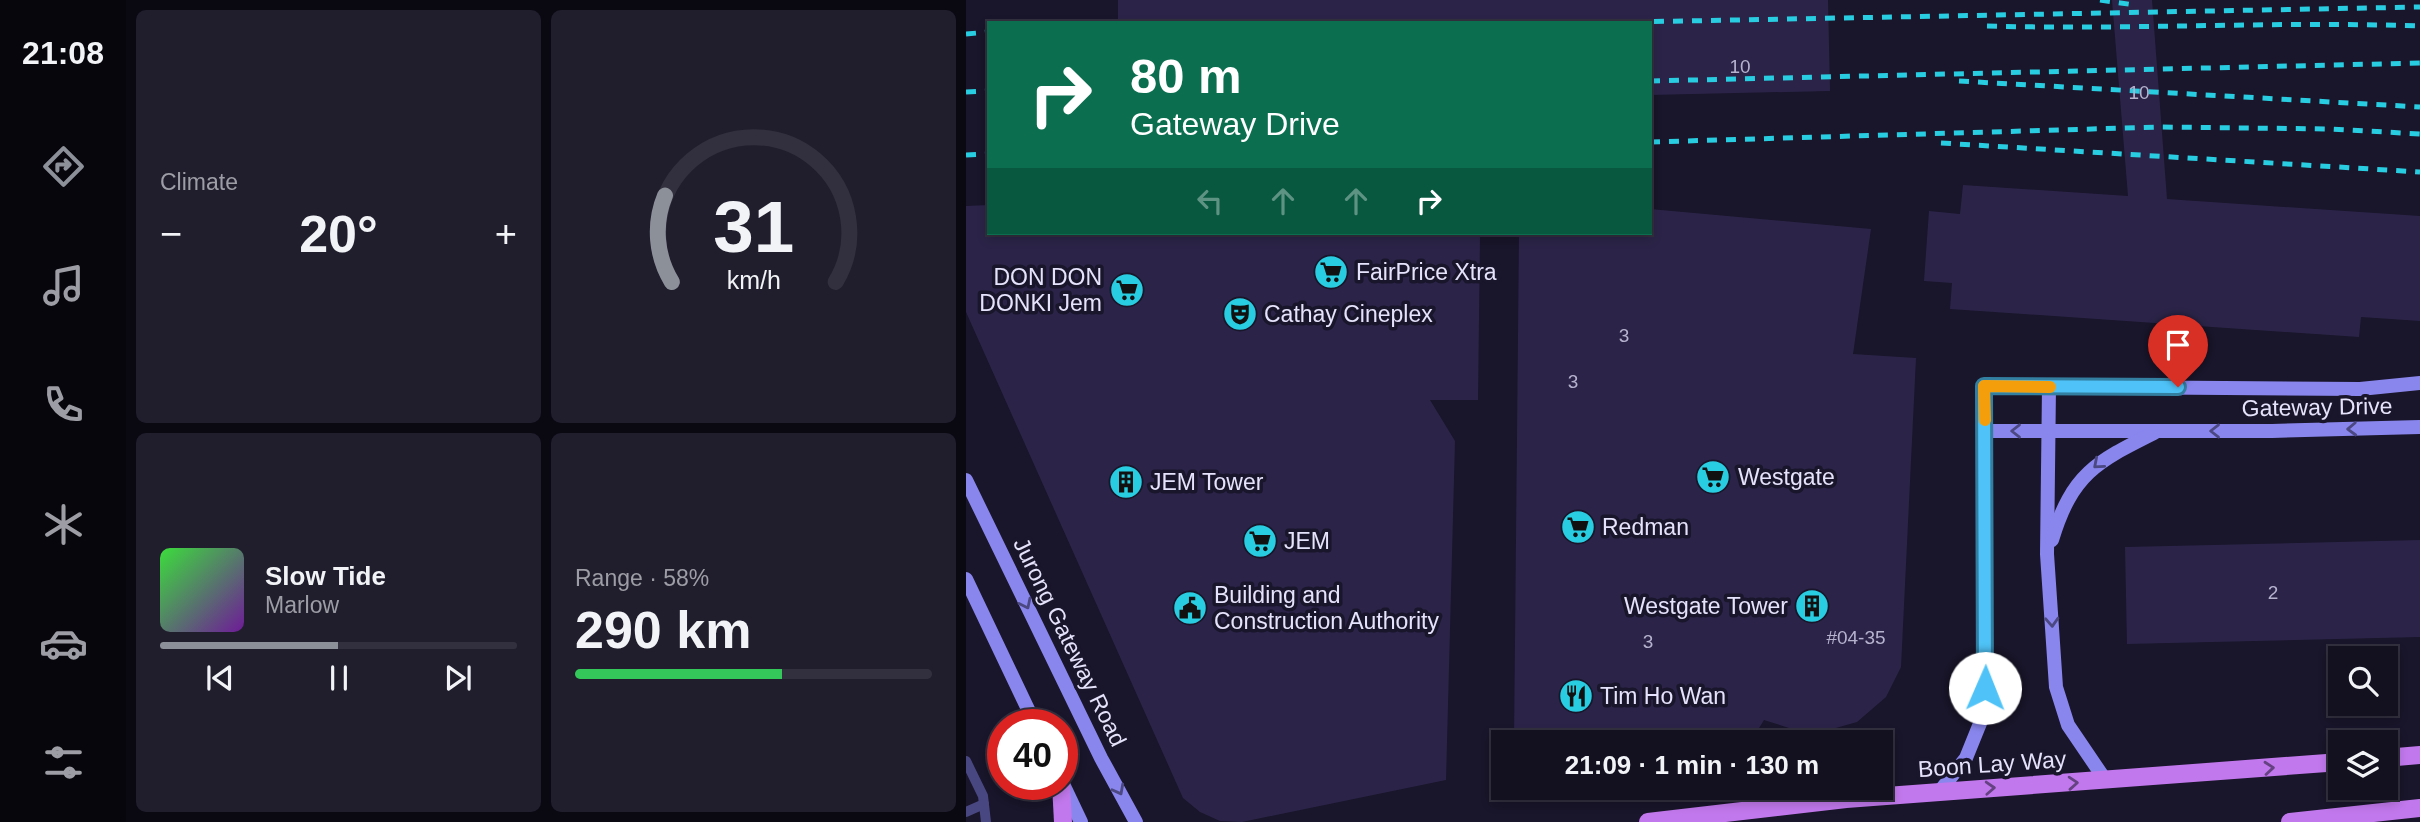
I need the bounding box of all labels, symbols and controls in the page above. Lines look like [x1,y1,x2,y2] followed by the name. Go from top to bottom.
[22,35,104,71] text: 21:08
[1015,49,1106,140] icon: right
[1130,49,1242,103] text: 80 m
[1729,56,1751,77] house number: 10
[2128,82,2150,103] house number: 10
[1130,106,1340,142] text: Gateway Drive
[39,142,88,191] icon: directions
[160,169,238,195] text: Climate
[1191,182,1229,220] icon: left
[1264,182,1302,220] icon: ahead
[1337,182,1375,220] icon: ahead
[1410,182,1448,220] icon: right
[713,187,794,268] text: 31
[299,205,378,263] text: 20°
[160,213,182,255] text: −
[495,213,517,255] text: +
[1312,253,1350,291] supermarket icon: FairPrice Xtra
[1356,259,1497,285] place label: FairPrice Xtra
[39,261,88,310] icon: music
[979,264,1102,316] place label: DON DON DONKI Jem
[726,266,781,294] text: km/h
[1108,271,1146,309] supermarket icon: DON DON DONKI Jem
[1221,295,1259,333] theatre icon: Cathay Cineplex
[1264,301,1433,327] place label: Cathay Cineplex
[2148,315,2208,387] pin
[1619,325,1629,346] house number: 3
[2159,326,2197,364] icon: arrive
[1568,371,1578,392] house number: 3
[39,380,88,429] icon: phone
[2241,393,2393,421] street label: Gateway Drive
[2346,421,2357,437] one-way arrow
[2010,423,2020,439] one-way arrow
[2209,424,2220,439] one-way arrow
[2093,456,2106,469] one-way arrow
[1694,458,1732,496] supermarket icon: Westgate
[1107,463,1145,501] building icon: JEM Tower
[1738,464,1835,490] place label: Westgate
[1150,469,1264,495] place label: JEM Tower
[39,500,88,549] icon: climate
[1559,508,1597,546] supermarket icon: Redman
[1602,514,1689,540] place label: Redman
[1241,522,1279,560] supermarket icon: JEM
[1284,528,1330,554] place label: JEM
[1008,533,1132,751] street label: Jurong Gateway Road
[265,561,386,591] text: Slow Tide
[575,565,709,591] text: Range · 58%
[1214,582,1440,634] place label: Building and Construction Authority
[2268,582,2278,603] house number: 2
[1793,587,1831,625] building icon: Westgate Tower
[1171,589,1209,627] public building icon: Building and Construction Authority
[265,592,339,618] text: Marlow
[1624,593,1788,619] place label: Westgate Tower
[1017,597,1031,609] one-way arrow
[575,601,751,659] text: 290 km
[2044,617,2059,628] one-way arrow
[39,619,88,668] icon: car
[1826,627,1886,648] house number: #04-35
[1643,631,1653,652] house number: 3
[2328,646,2398,800] map controls
[2328,646,2398,716] button: search
[1948,651,2022,725] position arrow
[201,659,239,697] icon: previous
[320,659,358,697] icon: pause
[439,659,477,697] icon: next
[1557,677,1595,715] restaurant icon: Tim Ho Wan
[1600,683,1726,709] place label: Tim Ho Wan
[987,709,1078,800] speed limit sign: 40
[2328,730,2398,800] button: layers
[39,738,88,787] icon: filters
[1917,746,2068,782] street label: Boon Lay Way
[1565,750,1819,780] text: 21:09 · 1 min · 130 m
[2263,761,2274,776] one-way arrow
[2068,776,2079,791] one-way arrow
[1985,781,1996,796] one-way arrow
[1110,783,1124,795] one-way arrow

